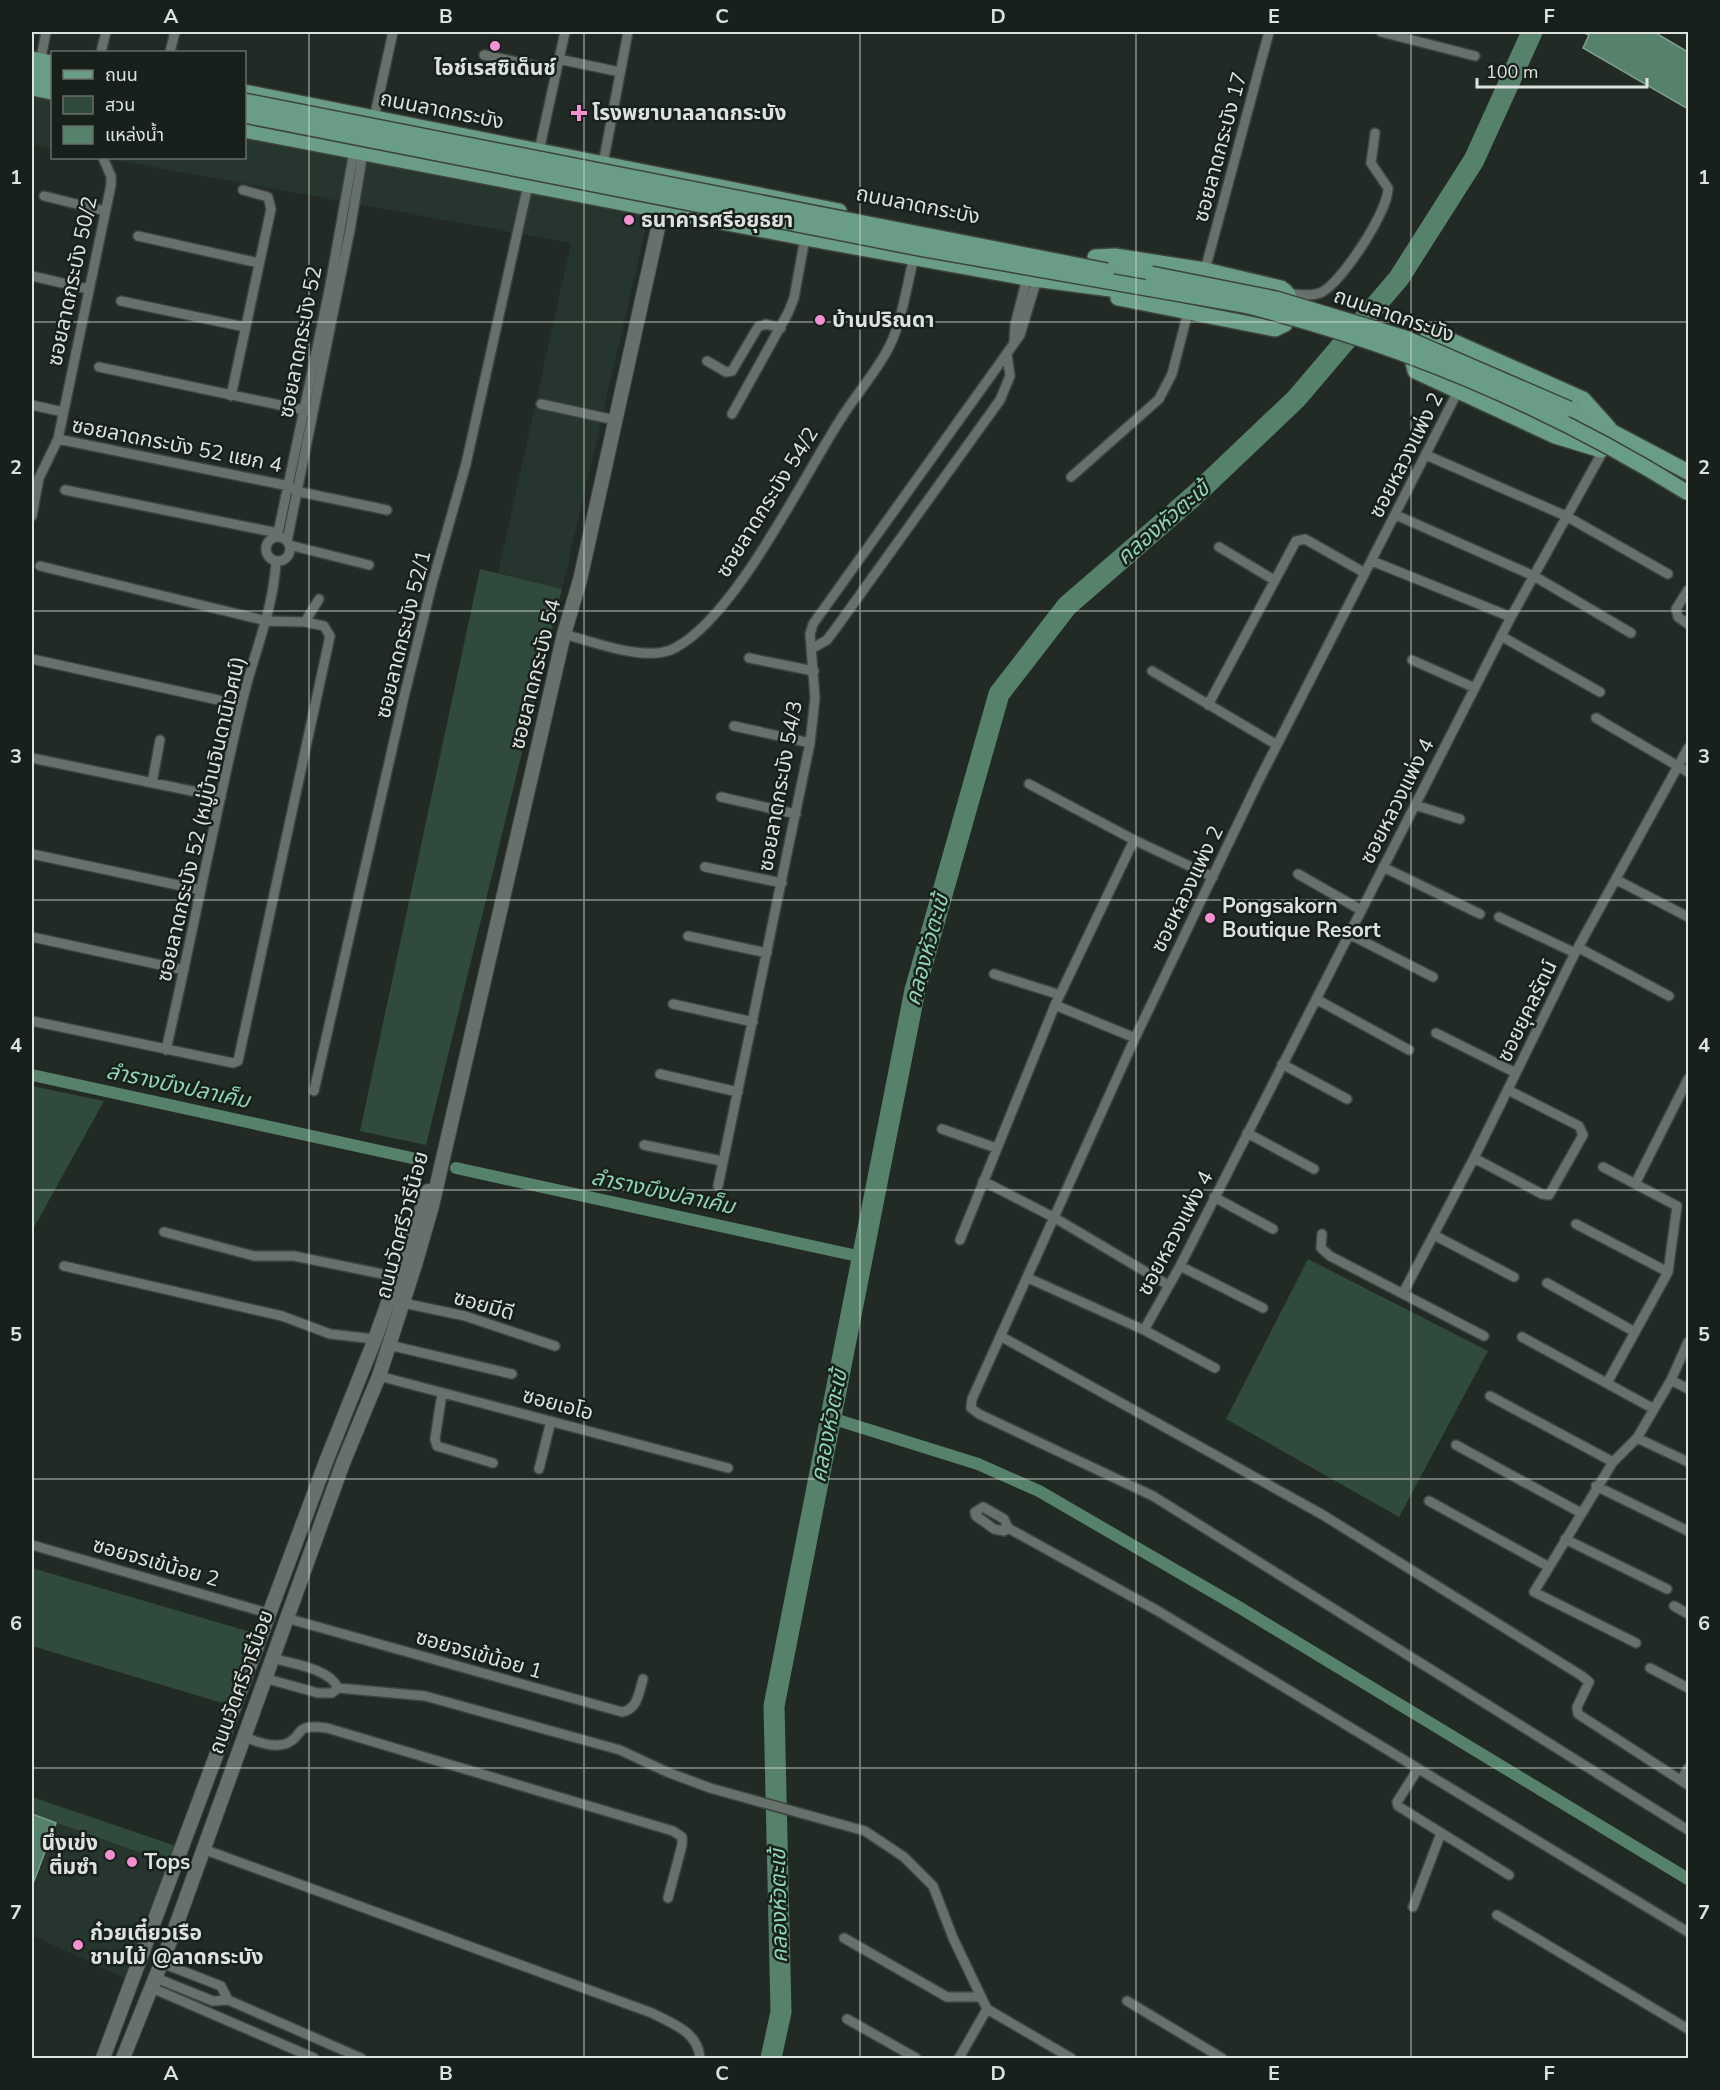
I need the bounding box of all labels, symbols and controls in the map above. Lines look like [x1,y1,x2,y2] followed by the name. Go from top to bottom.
[164,3,179,30] text: A
[439,3,453,30] text: B
[715,3,729,30] text: C
[990,3,1006,30] text: D
[1268,3,1280,30] text: E
[1543,3,1555,30] text: F
[488,39,502,53] marker: ไอช์เรสซิเด็นช์
[51,51,246,159] legend
[1477,51,1646,89] scale bar
[434,54,556,82] place label: ไอช์เรสซิเด็นช์
[1486,60,1538,84] text: 100 m
[105,63,138,87] text: ถนน
[1187,69,1253,225] street label: ซอยลาดกระบัง 17
[378,84,506,136] street label: ถนนลาดกระบัง
[105,93,135,117] text: สวน
[592,99,786,127] place label: โรงพยาบาลลาดกระบัง
[570,104,588,122] marker: โรงพยาบาลลาดกระบัง
[105,122,164,147] text: แหล่งน้ำ
[10,164,22,191] text: 1
[1698,164,1710,191] text: 1
[854,179,982,231] street label: ถนนลาดกระบัง
[40,194,104,368] street label: ซอยลาดกระบัง 50/2
[641,206,793,234] place label: ธนาคารศรีอยุธยา
[622,213,636,227] marker: ธนาคารศรีอยุธยา
[272,264,328,420] street label: ซอยลาดกระบัง 52
[1330,281,1458,349] street label: ถนนลาดกระบัง
[832,306,934,334] place label: บ้านปริณดา
[813,313,827,327] marker: บ้านปริณดา
[1362,387,1450,523] street label: ซอยหลวงแพ่ง 2
[69,411,285,479] street label: ซอยลาดกระบัง 52 แยก 4
[709,421,825,583] street label: ซอยลาดกระบัง 54/2
[10,454,22,481] text: 2
[1698,454,1710,481] text: 2
[1110,472,1218,572] water label: คลองหัวตะเข้
[369,547,437,721] street label: ซอยลาดกระบัง 52/1
[503,596,567,752] street label: ซอยลาดกระบัง 54
[150,654,252,984] street label: ซอยลาดกระบัง 52 (หมู่บ้านจินดานิเวศน์)
[751,699,809,873] street label: ซอยลาดกระบัง 54/3
[1353,733,1441,869] street label: ซอยหลวงแพ่ง 4
[10,743,22,770] text: 3
[1698,743,1710,770] text: 3
[1144,821,1230,957] street label: ซอยหลวงแพ่ง 2
[898,888,957,1009] water label: คลองหัวตะเข้
[1222,892,1382,944] place label: Pongsakorn Boutique Resort
[1203,911,1217,925] marker: Pongsakorn Boutique Resort
[1490,955,1564,1067] street label: ซอยยุคลรัตน์
[10,1032,22,1059] text: 4
[1698,1032,1710,1059] text: 4
[103,1056,254,1116] water label: ลำรางบึงปลาเค็ม
[369,1148,435,1302] street label: ถนนวัดศรีวารีน้อย
[588,1162,739,1222] water label: ลำรางบึงปลาเค็ม
[1130,1166,1220,1300] street label: ซอยหลวงแพ่ง 4
[450,1283,518,1327] street label: ซอยมีดี
[10,1321,22,1348] text: 5
[1698,1321,1710,1348] text: 5
[803,1364,855,1485] water label: คลองหัวตะเข้
[519,1381,597,1427] street label: ซอยเอโอ
[89,1531,223,1593] street label: ซอยจรเข้น้อย 2
[202,1606,280,1758] street label: ถนนวัดศรีวารีน้อย
[10,1610,22,1637] text: 6
[1698,1610,1710,1637] text: 6
[412,1623,546,1685] street label: ซอยจรเข้น้อย 1
[42,1828,98,1881] place label: นึ่งเข่ง ติ่มซำ
[763,1846,795,1963] water label: คลองหัวตะเข้
[103,1848,117,1862] marker: นึ่งเข่ง ติ่มซำ
[144,1848,190,1876] place label: Tops
[125,1855,139,1869] marker: Tops
[10,1899,22,1926] text: 7
[1698,1899,1710,1926] text: 7
[90,1918,264,1971] place label: ก๋วยเตี๋ยวเรือ ชามไม้ @ลาดกระบัง
[71,1938,85,1952] marker: ก๋วยเตี๋ยวเรือ ชามไม้ @ลาดกระบัง
[164,2060,179,2087] text: A
[439,2060,453,2087] text: B
[715,2060,729,2087] text: C
[990,2060,1006,2087] text: D
[1268,2060,1280,2087] text: E
[1543,2060,1555,2087] text: F

